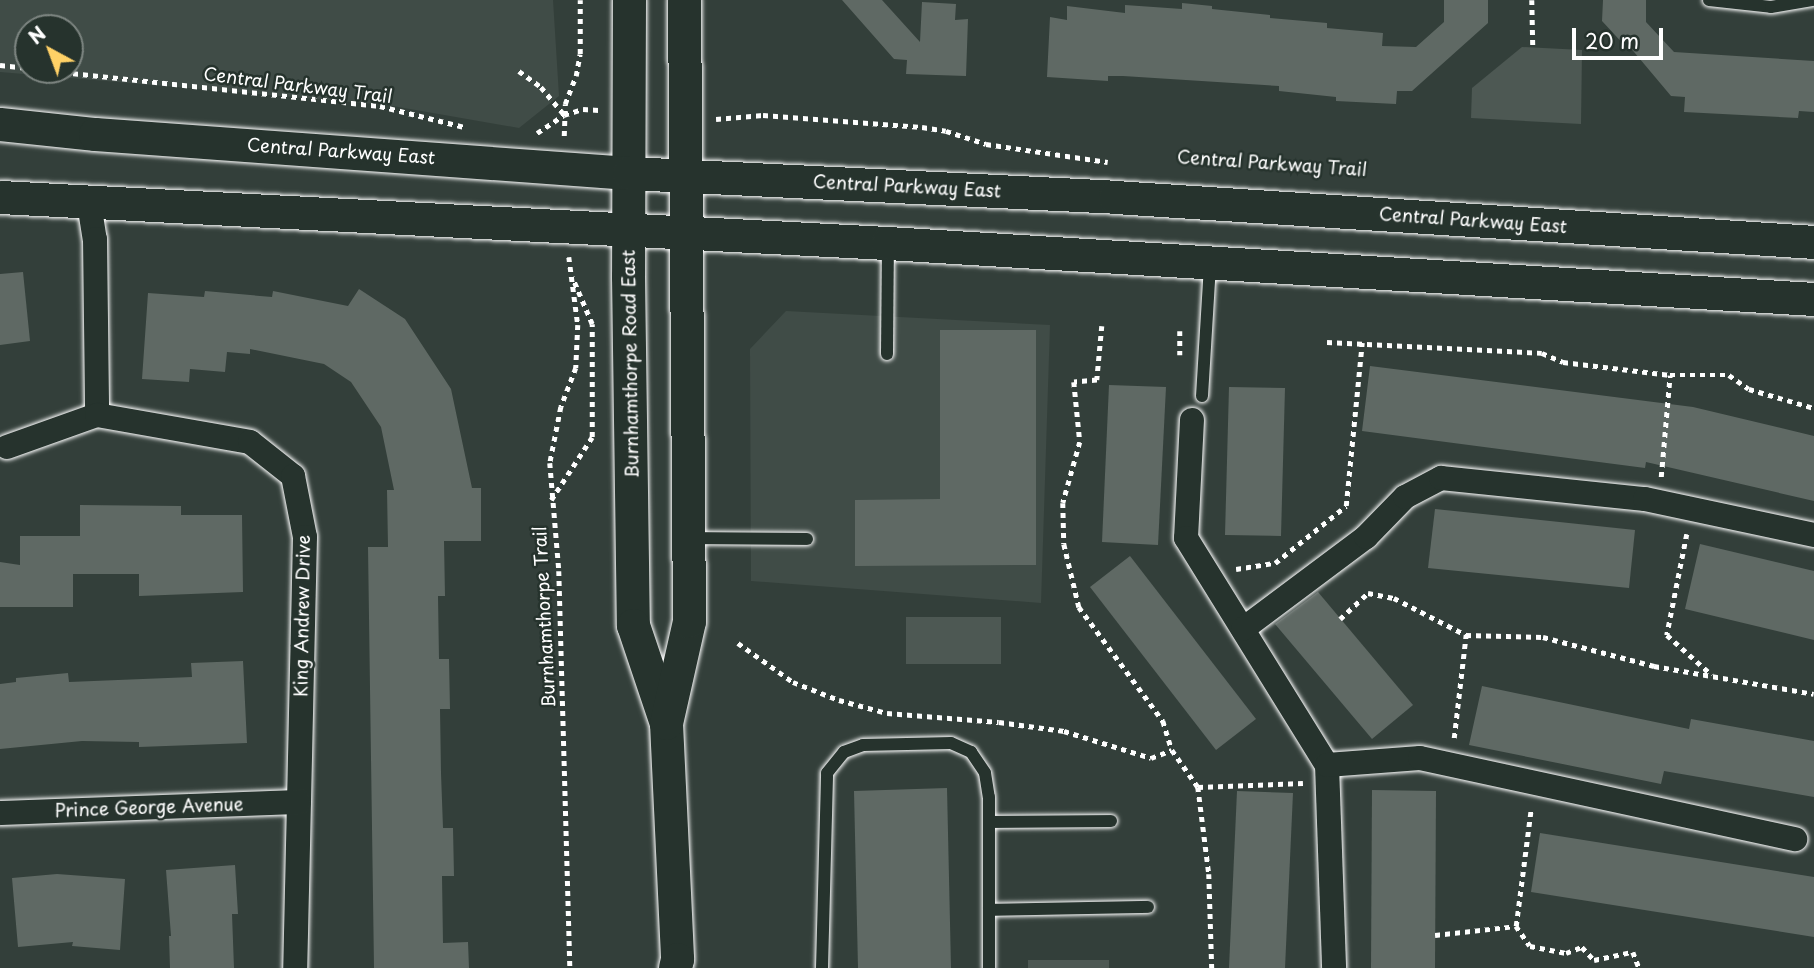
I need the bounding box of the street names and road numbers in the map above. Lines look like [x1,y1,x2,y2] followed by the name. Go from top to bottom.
[200,62,396,108] street label: Central Parkway Trail
[245,134,437,168] street label: Central Parkway East
[1175,145,1369,181] street label: Central Parkway Trail
[811,170,1003,202] street label: Central Parkway East
[1377,203,1569,237] street label: Central Parkway East
[617,250,643,478] street label: Burnhamthorpe Road East
[528,526,560,708] street label: Burnhamthorpe Trail
[290,534,314,698] street label: King Andrew Drive
[54,793,244,821] street label: Prince George Avenue

